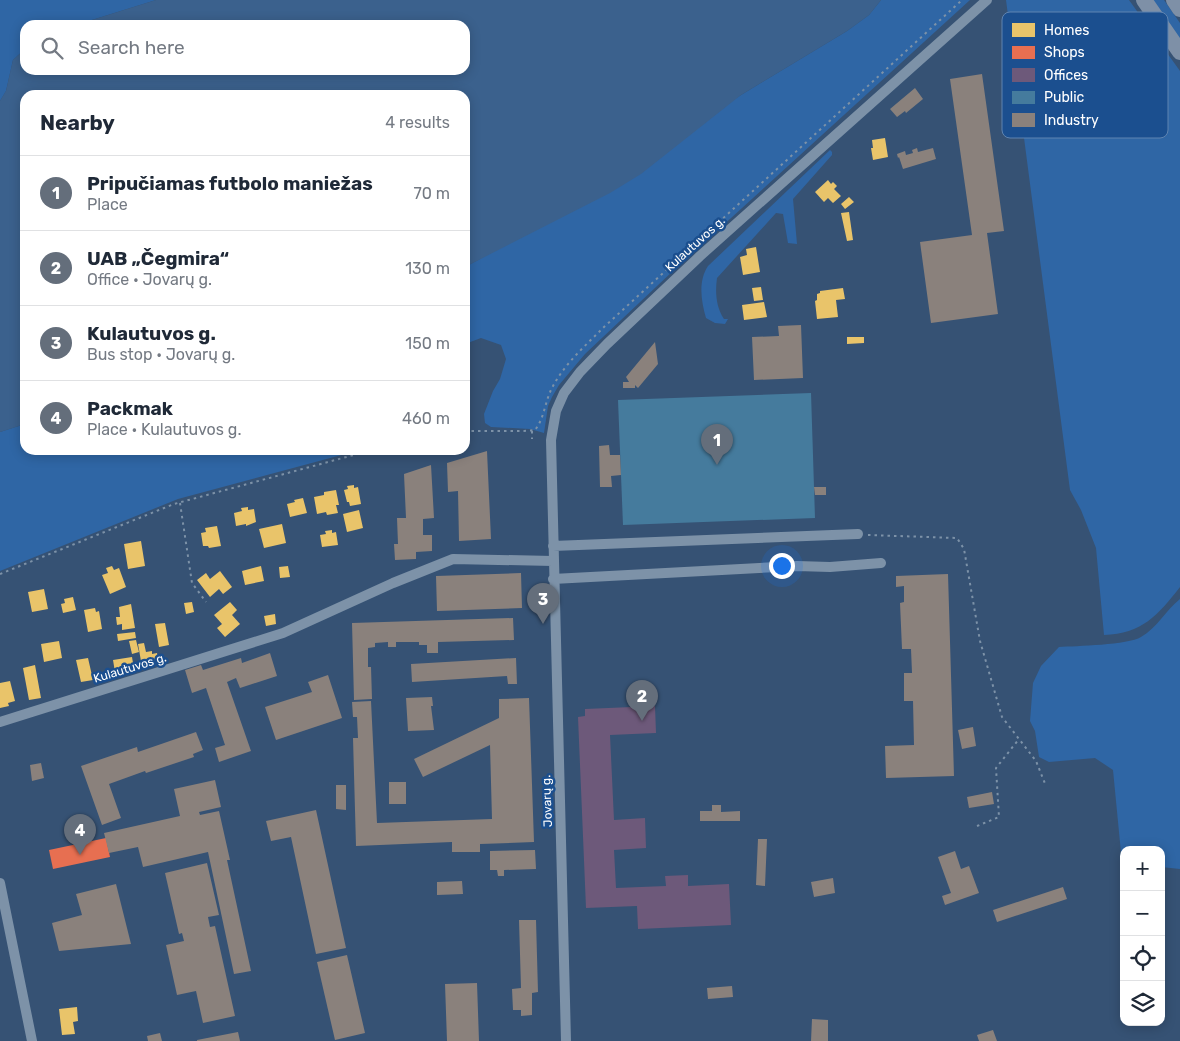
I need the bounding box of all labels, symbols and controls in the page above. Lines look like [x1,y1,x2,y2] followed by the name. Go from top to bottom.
[1002,12,1168,138] legend
[20,20,470,75] search box
[1044,22,1089,39] text: Homes
[38,34,66,62] icon: search
[78,36,185,59] text: Search here
[1044,44,1085,61] text: Shops
[1044,67,1088,84] text: Offices
[1044,89,1085,106] text: Public
[40,110,115,135] text: Nearby
[1044,112,1099,129] text: Industry
[385,113,450,132] text: 4 results
[87,172,373,195] text: Pripučiamas futbolo maniežas
[52,184,60,203] text: 1
[413,184,450,203] text: 70 m
[87,195,128,214] text: Place
[662,214,728,274] street label: Kulautuvos g.
[87,247,229,270] text: UAB „Čegmira“
[51,259,61,278] text: 2
[405,259,450,278] text: 130 m
[87,270,212,289] text: Office · Jovarų g.
[87,322,216,345] text: Kulautuvos g.
[51,334,61,353] text: 3
[405,334,450,353] text: 150 m
[87,345,235,364] text: Bus stop · Jovarų g.
[87,397,173,420] text: Packmak
[51,409,61,428] text: 4
[402,409,450,428] text: 460 m
[87,420,241,439] text: Place · Kulautuvos g.
[701,424,733,465] pin: 1
[769,553,795,579] your location
[527,583,559,624] pin: 3
[92,650,168,686] street label: Kulautuvos g.
[626,680,658,721] pin: 2
[539,775,555,827] street label: Jovarų g.
[64,814,96,855] pin: 4
[1120,846,1165,1026] map controls
[1120,846,1165,891] button: +
[1120,891,1165,936] button: −
[1120,936,1165,981] button: locate
[1120,981,1165,1026] button: layers

